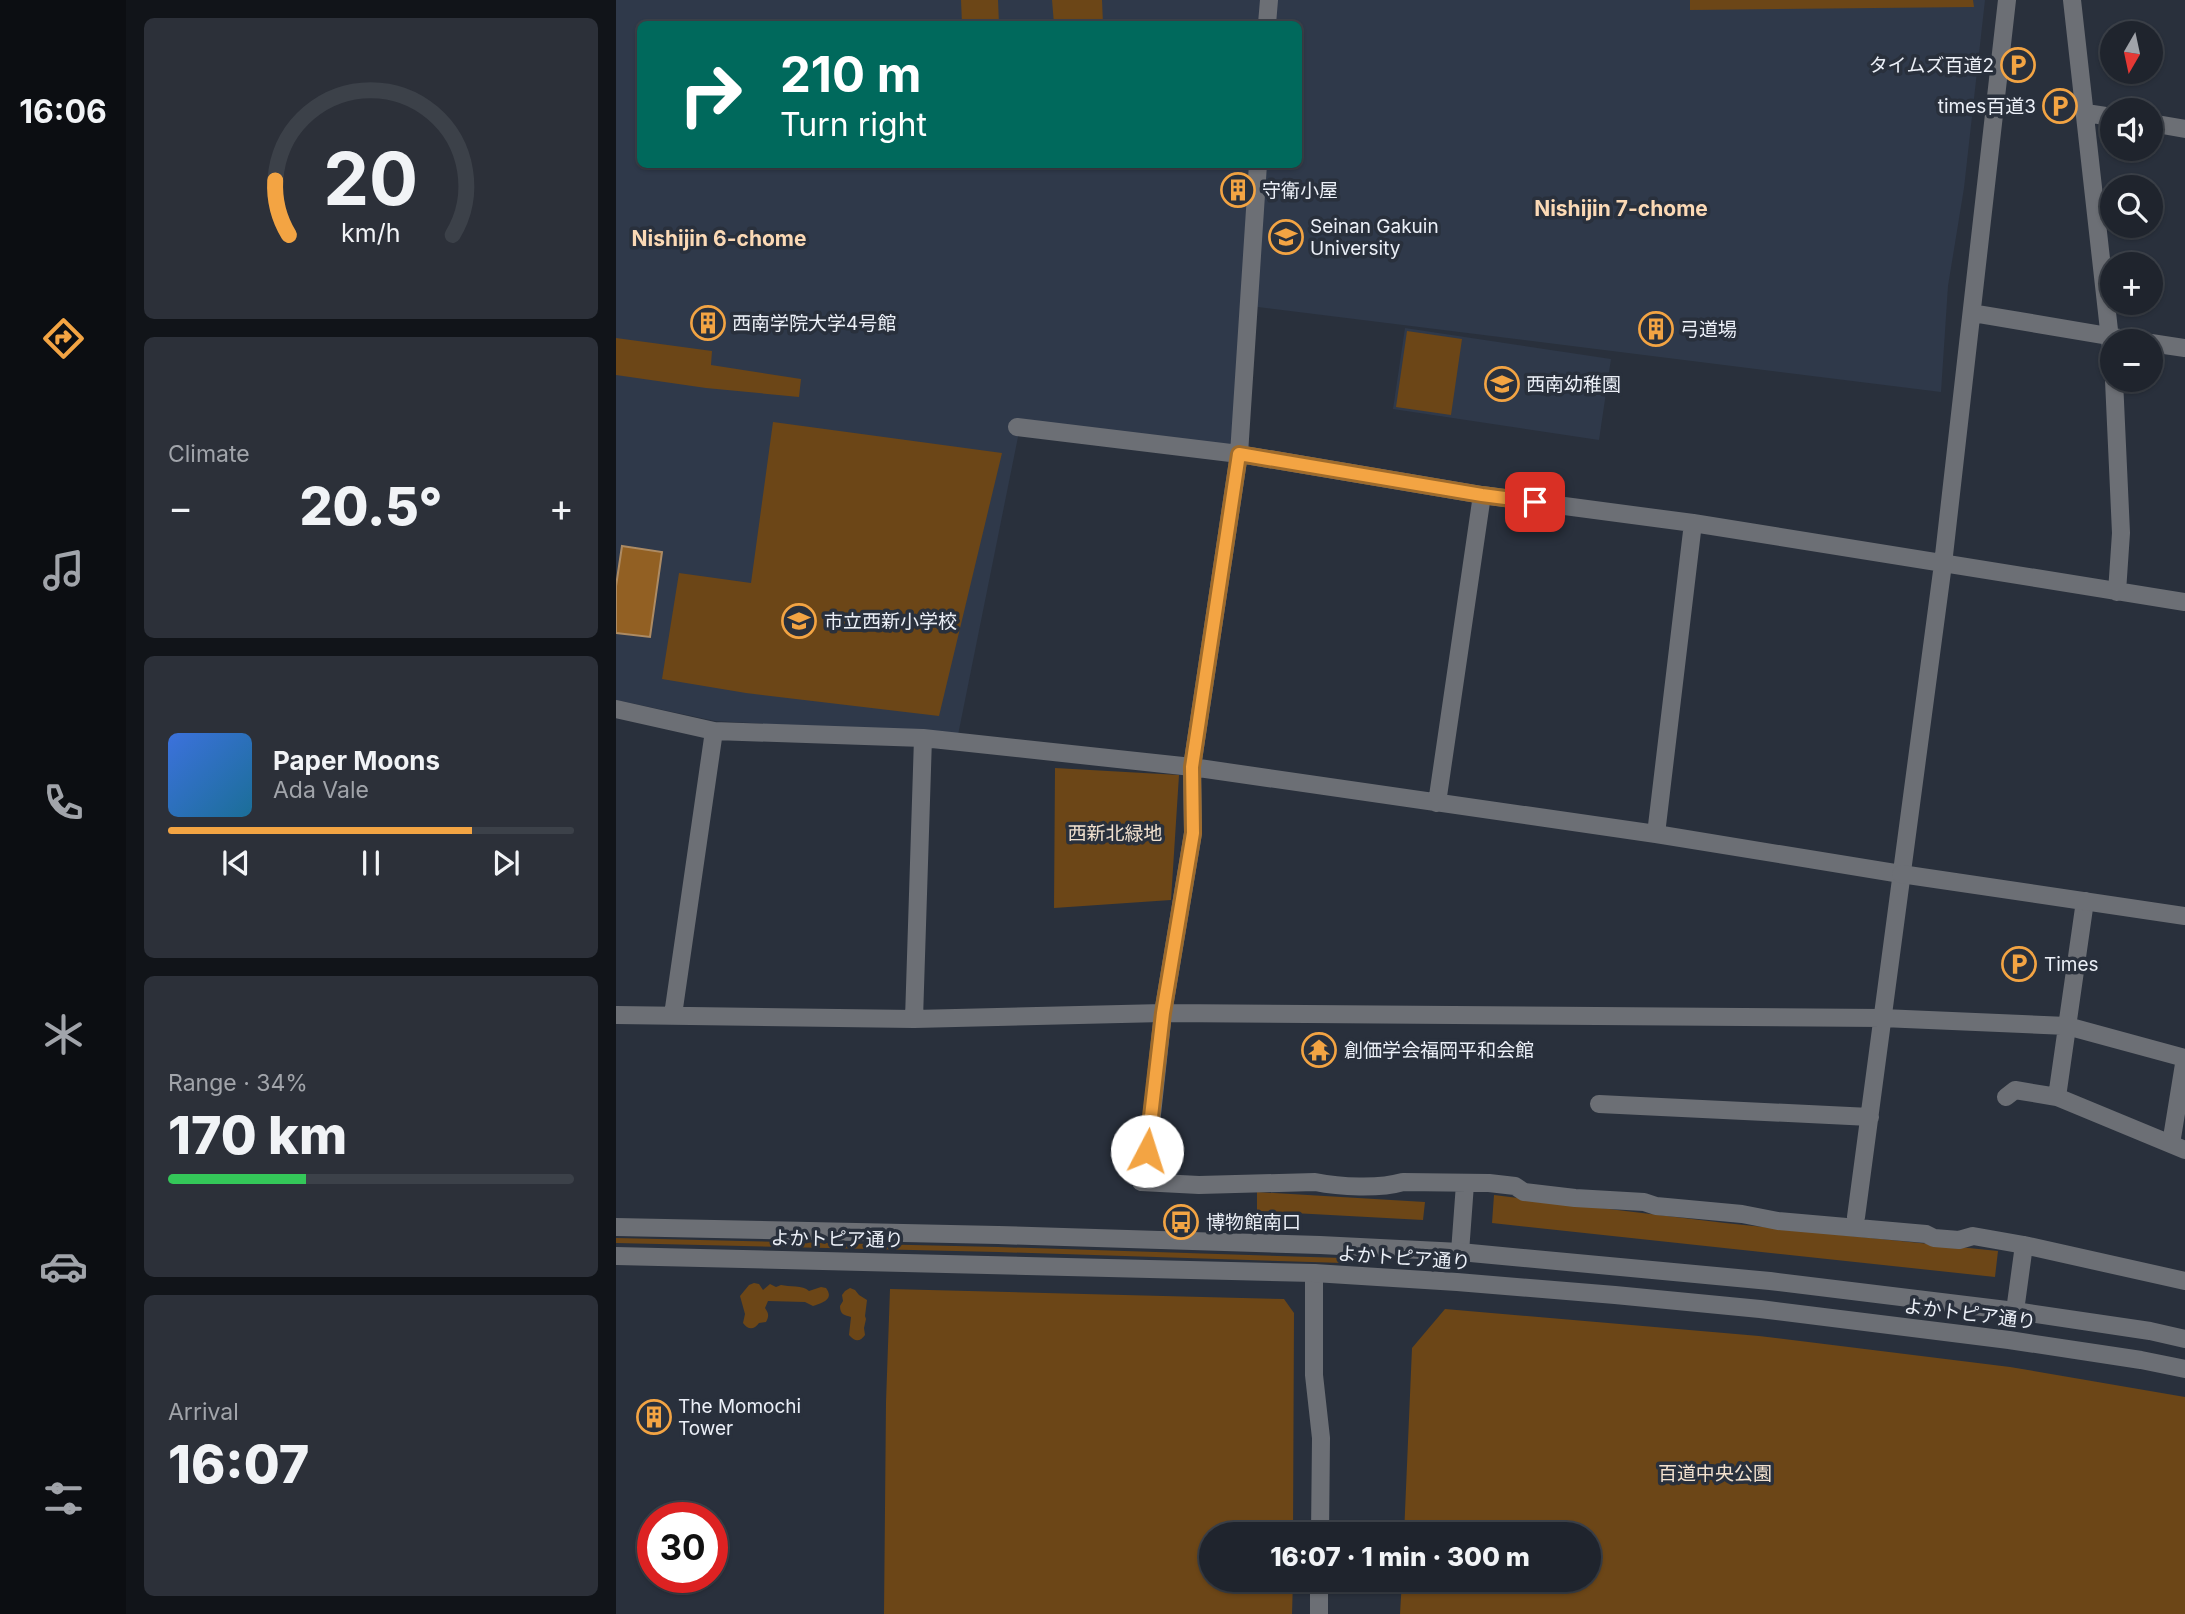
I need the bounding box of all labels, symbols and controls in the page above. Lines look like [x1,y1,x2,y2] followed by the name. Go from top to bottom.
[2100,21,2163,84] north arrow
[2100,21,2163,392] map controls
[780,45,921,104] text: 210 m
[1999,46,2037,84] parking icon: タイムズ百道2
[665,49,756,140] icon: right
[1869,54,1994,77] place label: タイムズ百道2
[2041,87,2079,125] parking icon: times百道3
[19,92,107,131] text: 16:06
[1938,95,2036,118] place label: times百道3
[2100,98,2163,161] button: sound
[780,105,927,144] text: Turn right
[324,134,418,223] text: 20
[1219,171,1257,209] building icon: 守衛小屋
[2100,175,2163,238] button: search
[1262,179,1338,202] place label: 守衛小屋
[1534,196,1708,221] district label: Nishijin 7-chome
[1310,215,1439,260] place label: Seinan Gakuin University
[341,217,401,247] text: km/h
[1267,218,1305,256] school or university icon: Seinan Gakuin University
[631,226,807,251] district label: Nishijin 6-chome
[2100,252,2163,315] button: +
[689,304,727,342] building icon: 西南学院大学4号館
[1637,310,1675,348] building icon: 弓道場
[732,312,896,335] place label: 西南学院大学4号館
[39,314,88,363] icon: directions
[1680,318,1737,341] place label: 弓道場
[2100,329,2163,392] button: −
[1483,365,1521,403] school or university icon: 西南幼稚園
[1526,373,1621,396] place label: 西南幼稚園
[168,440,250,468] text: Climate
[1505,472,1565,532] pin
[299,475,443,538] text: 20.5°
[1516,483,1554,521] icon: arrive
[168,484,193,530] text: −
[549,484,574,530] text: +
[39,546,88,595] icon: music
[780,602,818,640] school or university icon: 市立西新小学校
[824,610,957,633] place label: 市立西新小学校
[273,745,440,776] text: Paper Moons
[273,776,369,804] text: Ada Vale
[39,778,88,827] icon: phone
[1067,822,1163,845] park label: 西新北緑地
[217,844,255,882] icon: previous
[352,844,390,882] icon: pause
[487,844,525,882] icon: next
[2000,945,2038,983] parking icon: Times
[2044,953,2099,976] place label: Times
[39,1010,88,1059] icon: climate
[1300,1031,1338,1069] temple icon: 創価学会福岡平和会館
[1344,1039,1534,1062] place label: 創価学会福岡平和会館
[168,1069,308,1097] text: Range · 34%
[168,1104,347,1167] text: 170 km
[1110,1114,1184,1188] position arrow
[1162,1203,1200,1241] bus stop icon: 博物館南口
[1206,1211,1301,1234] place label: 博物館南口
[770,1226,904,1252] street label: よかトピア通り
[39,1242,88,1291] icon: car
[1337,1242,1471,1274] street label: よかトピア通り
[1903,1294,2037,1334] street label: よかトピア通り
[678,1395,801,1440] place label: The Momochi Tower
[168,1398,239,1426] text: Arrival
[635,1398,673,1436] building icon: The Momochi Tower
[168,1433,309,1496] text: 16:07
[1658,1462,1772,1485] park label: 百道中央公園
[39,1474,88,1523] icon: filters
[637,1502,728,1593] speed limit sign: 30
[1270,1541,1530,1572] text: 16:07 · 1 min · 300 m

